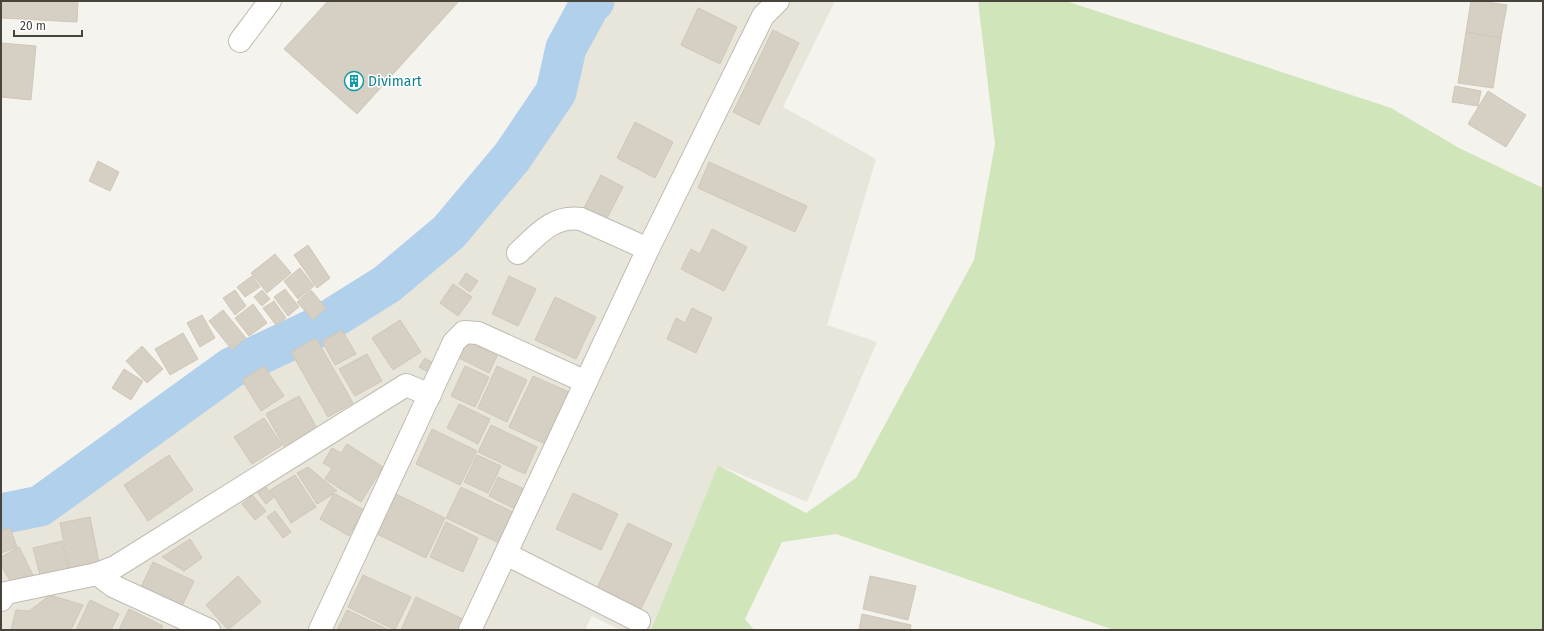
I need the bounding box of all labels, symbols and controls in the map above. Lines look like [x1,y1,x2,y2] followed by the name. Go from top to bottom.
[14,12,82,38] scale bar
[20,19,46,33] text: 20 m
[343,70,365,92] building icon: Divimart
[368,73,423,90] place label: Divimart

